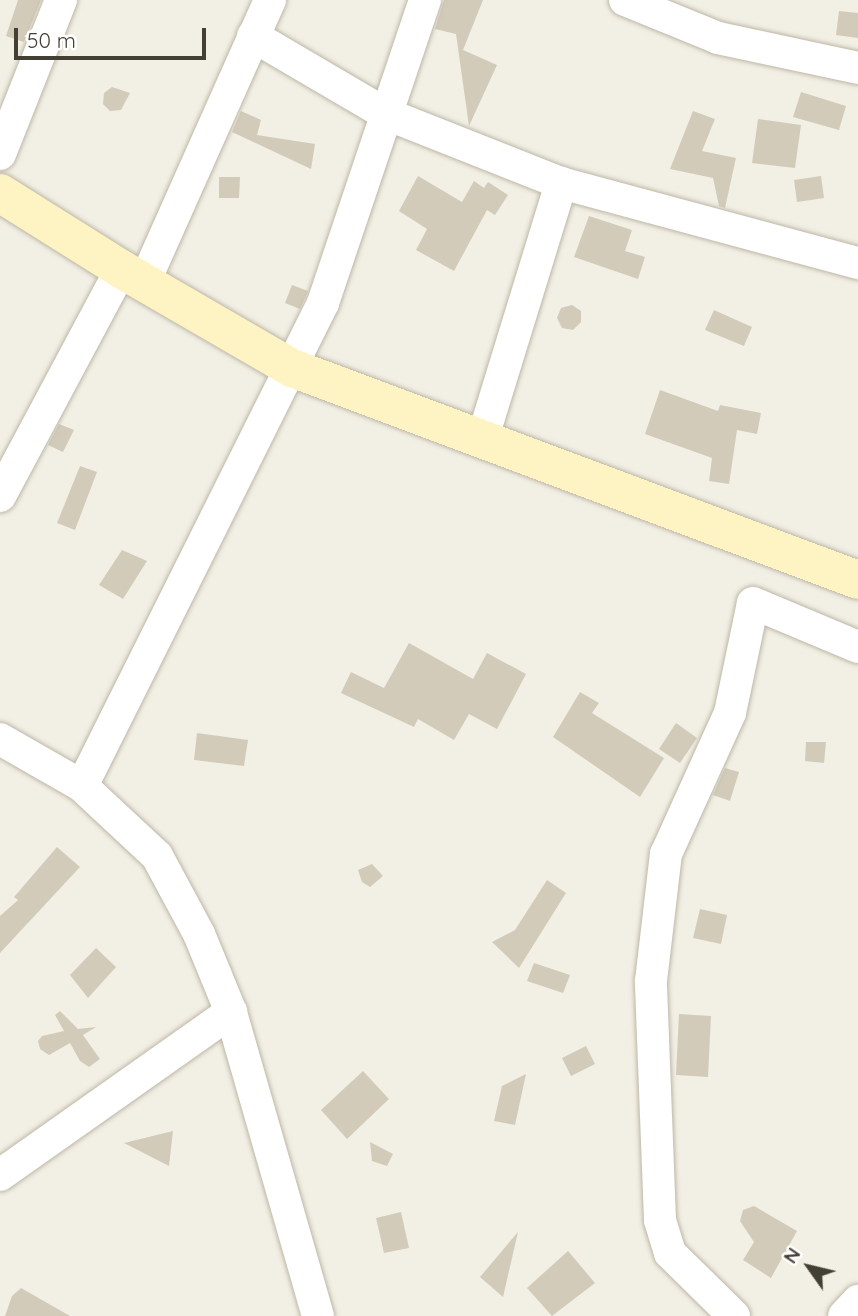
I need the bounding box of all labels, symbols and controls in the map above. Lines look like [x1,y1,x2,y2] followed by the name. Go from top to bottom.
[18,14,210,58] scale bar
[27,27,76,53] text: 50 m
[774,1232,844,1302] north arrow
[778,1243,805,1268] text: N

